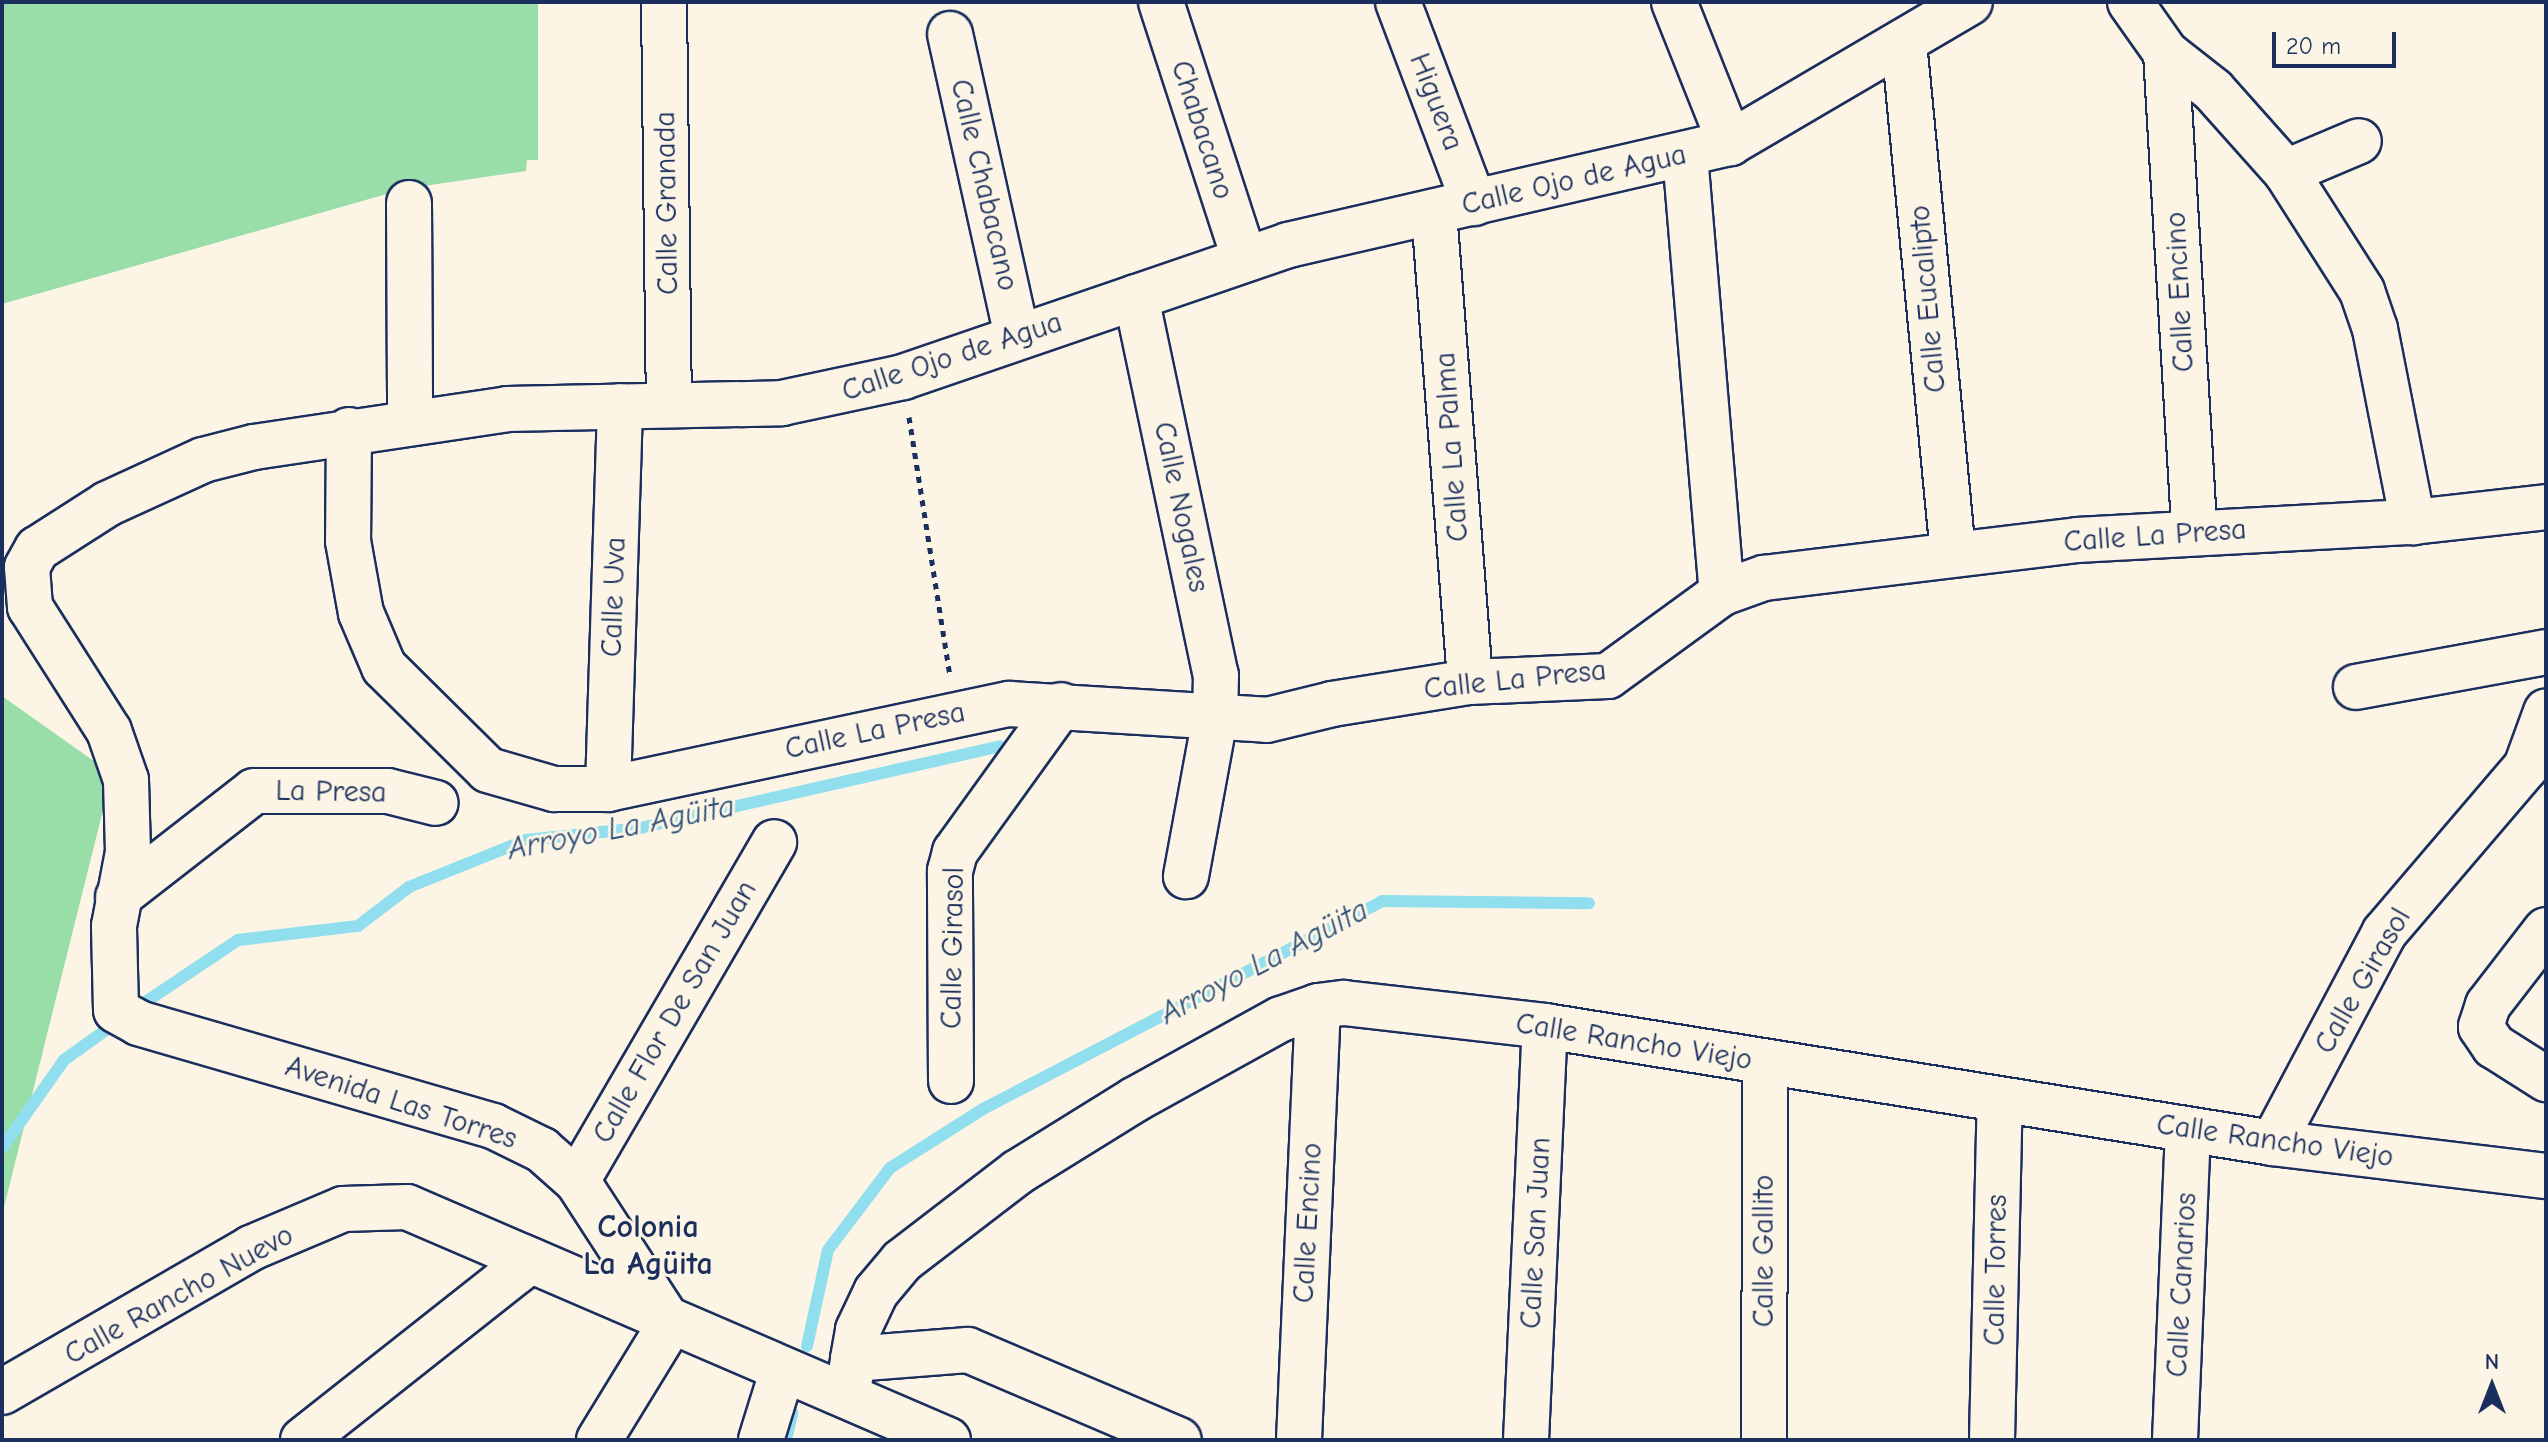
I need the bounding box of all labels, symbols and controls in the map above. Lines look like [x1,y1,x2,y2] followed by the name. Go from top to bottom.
[2276,16,2400,66] scale bar
[2286,32,2341,60] text: 20 m
[1401,48,1471,156] street label: Higuera
[1163,56,1241,204] street label: Chabacano
[942,76,1026,294] street label: Calle Chabacano
[647,111,687,295] street label: Calle Granada
[1458,137,1690,223] street label: Calle Ojo de Agua
[1902,204,1954,394] street label: Calle Eucalipto
[2158,211,2202,373] street label: Calle Encino
[837,304,1067,410] street label: Calle Ojo de Agua
[1427,351,1477,543] street label: Calle La Palma
[1145,419,1217,595] street label: Calle Nogales
[2062,512,2248,560] street label: Calle La Presa
[594,536,634,658] street label: Calle Uva
[1422,653,1608,707] street label: Calle La Presa
[782,694,968,768] street label: Calle La Presa
[275,773,387,811] street label: La Presa
[504,787,738,869] water label: Arroyo La Agüita
[934,867,972,1029] street label: Calle Girasol
[585,874,765,1150] street label: Calle Flor De San Juan
[1153,891,1375,1033] water label: Arroyo La Agüita
[2307,902,2419,1060] street label: Calle Girasol
[1513,1006,1755,1078] street label: Calle Rancho Viejo
[281,1049,521,1157] street label: Avenida Las Torres
[2154,1107,2396,1175] street label: Calle Rancho Viejo
[1513,1136,1559,1330] street label: Calle San Juan
[1286,1142,1330,1304] street label: Calle Encino
[1746,1175,1782,1327] street label: Calle Gallito
[2159,1192,2205,1378] street label: Calle Canarios
[1977,1194,2015,1346] street label: Calle Torres
[583,1209,713,1284] district label: Colonia La Agüita
[58,1217,300,1373] street label: Calle Rancho Nuevo
[2452,1346,2532,1426] north arrow
[2485,1349,2499,1375] text: N

